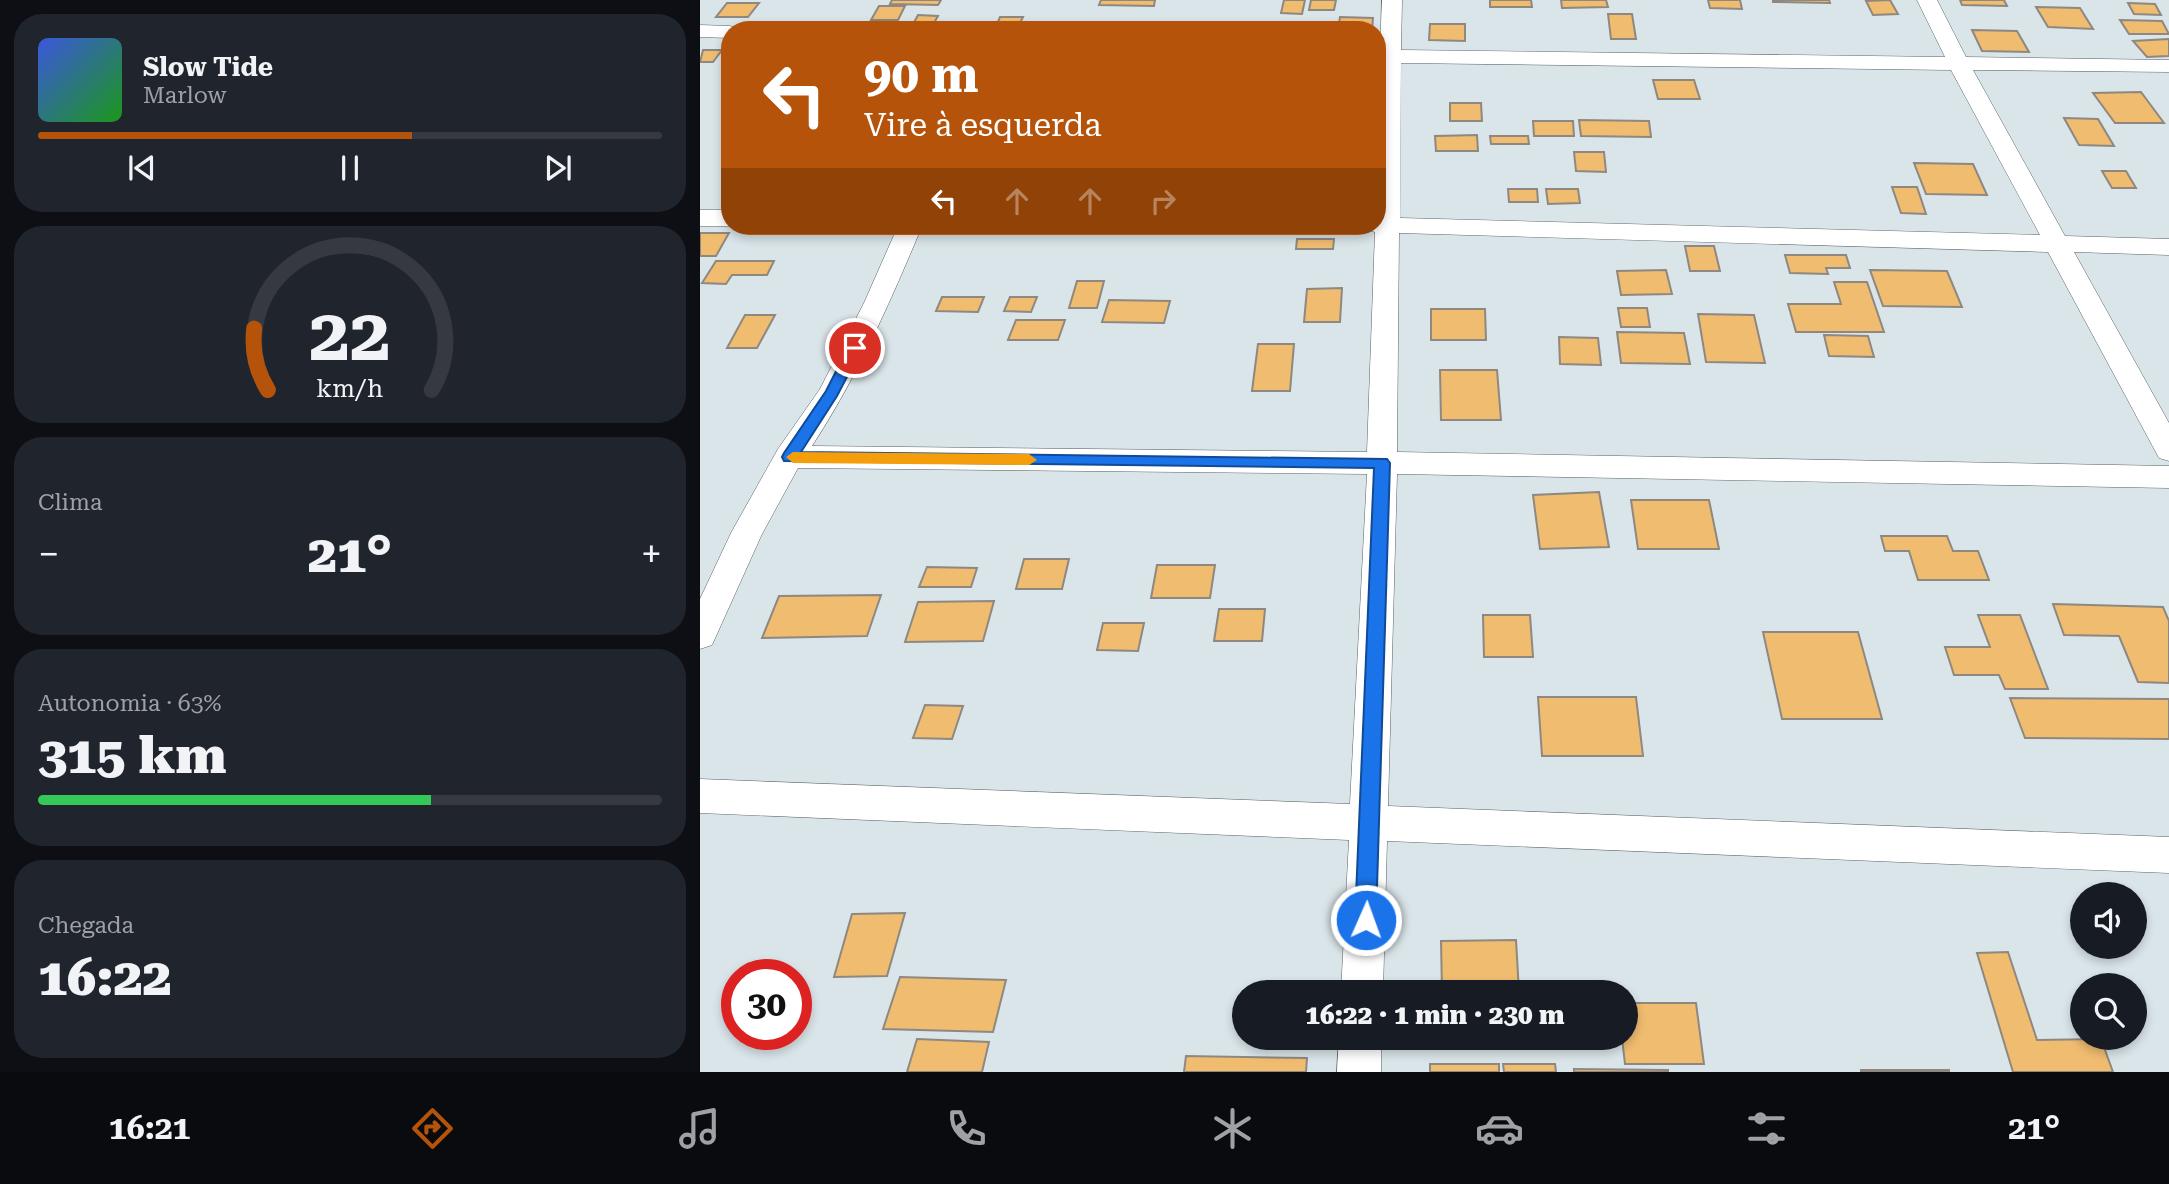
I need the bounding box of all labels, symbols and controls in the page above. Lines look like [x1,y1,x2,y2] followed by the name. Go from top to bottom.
[864,47,979,104] text: 90 m
[749,49,840,140] icon: left
[143,52,273,82] text: Slow Tide
[143,82,226,109] text: Marlow
[864,106,1102,144] text: Vire à esquerda
[123,149,161,187] icon: previous
[331,149,369,187] icon: pause
[539,149,577,187] icon: next
[925,182,963,220] icon: left
[998,182,1036,220] icon: ahead
[1071,182,1109,220] icon: ahead
[1144,182,1182,220] icon: right
[309,294,391,379] text: 22
[825,318,885,378] pin
[836,329,874,367] icon: arrive
[317,374,383,403] text: km/h
[38,489,102,516] text: Clima
[308,524,392,585] text: 21°
[38,532,59,576] text: −
[641,532,662,576] text: +
[38,690,222,717] text: Autonomia · 63%
[38,725,226,786] text: 315 km
[2070,882,2147,1050] map controls
[2070,882,2147,959] button: sound
[1329,883,1403,957] position arrow
[38,912,134,939] text: Chegada
[38,947,172,1008] text: 16:22
[721,959,812,1050] speed limit sign: 30
[2070,973,2147,1050] button: search
[1305,1000,1565,1030] text: 16:22 · 1 min · 230 m
[408,1104,457,1153] icon: directions
[675,1104,724,1153] icon: music
[942,1104,991,1153] icon: phone
[1208,1104,1257,1153] icon: climate
[1475,1104,1524,1153] icon: car
[1742,1104,1791,1153] icon: filters
[109,1109,191,1147] text: 16:21
[2008,1109,2060,1147] text: 21°

